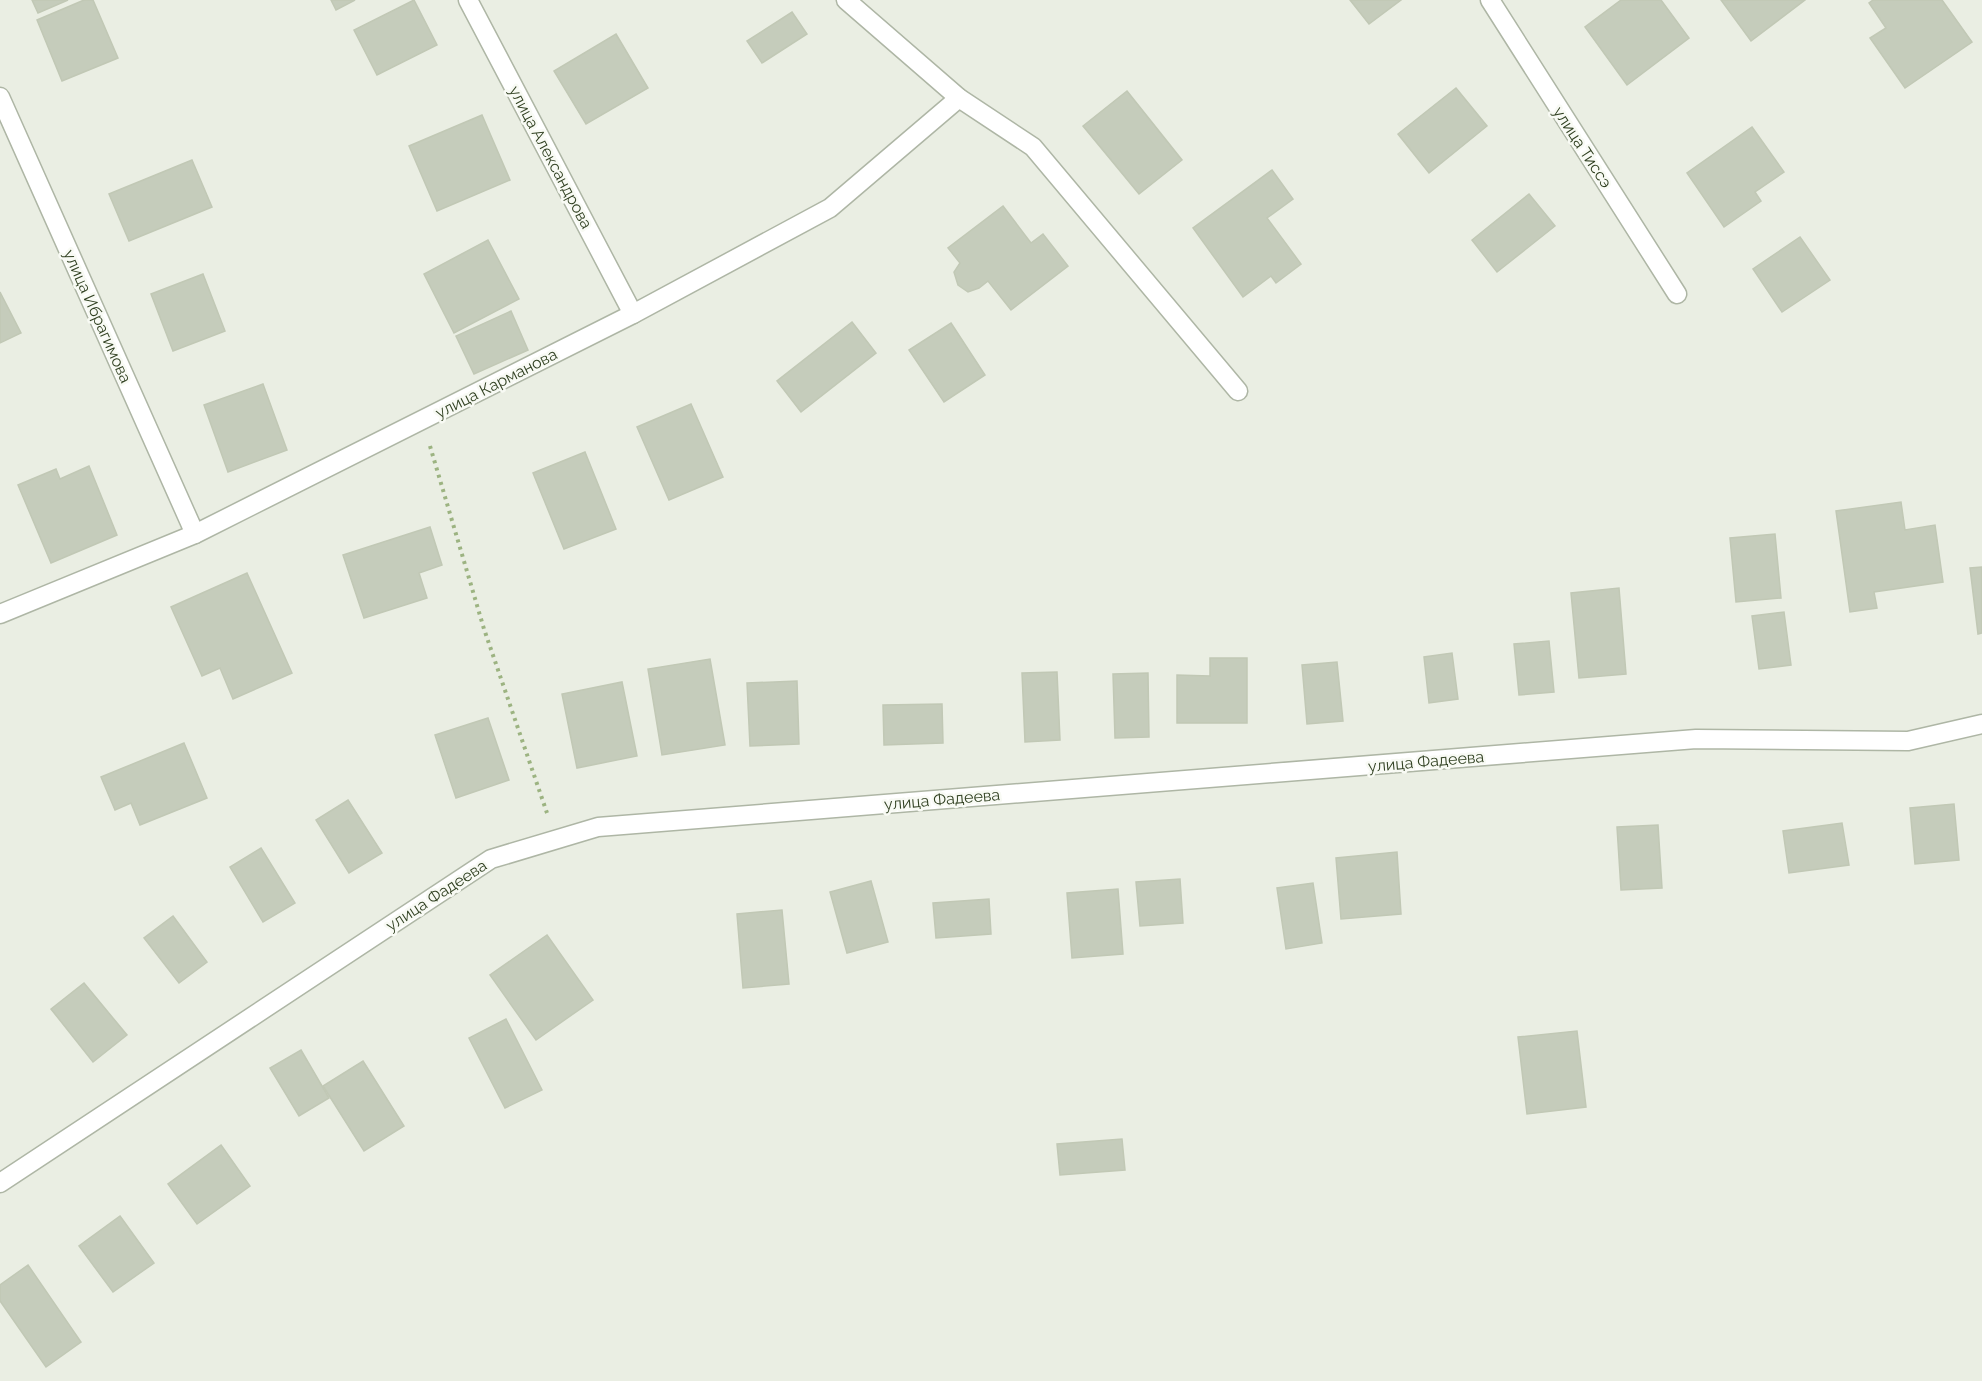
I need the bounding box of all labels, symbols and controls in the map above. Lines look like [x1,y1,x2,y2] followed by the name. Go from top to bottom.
[505,83,596,232] street label: улица Александрова
[1549,103,1616,192] street label: улица Тиссэ
[60,247,135,386] street label: улица Ибрагимова
[432,345,560,422] street label: улица Карманова
[1367,747,1485,776] street label: улица Фадеева
[883,785,1001,814] street label: улица Фадеева
[382,856,490,935] street label: улица Фадеева

